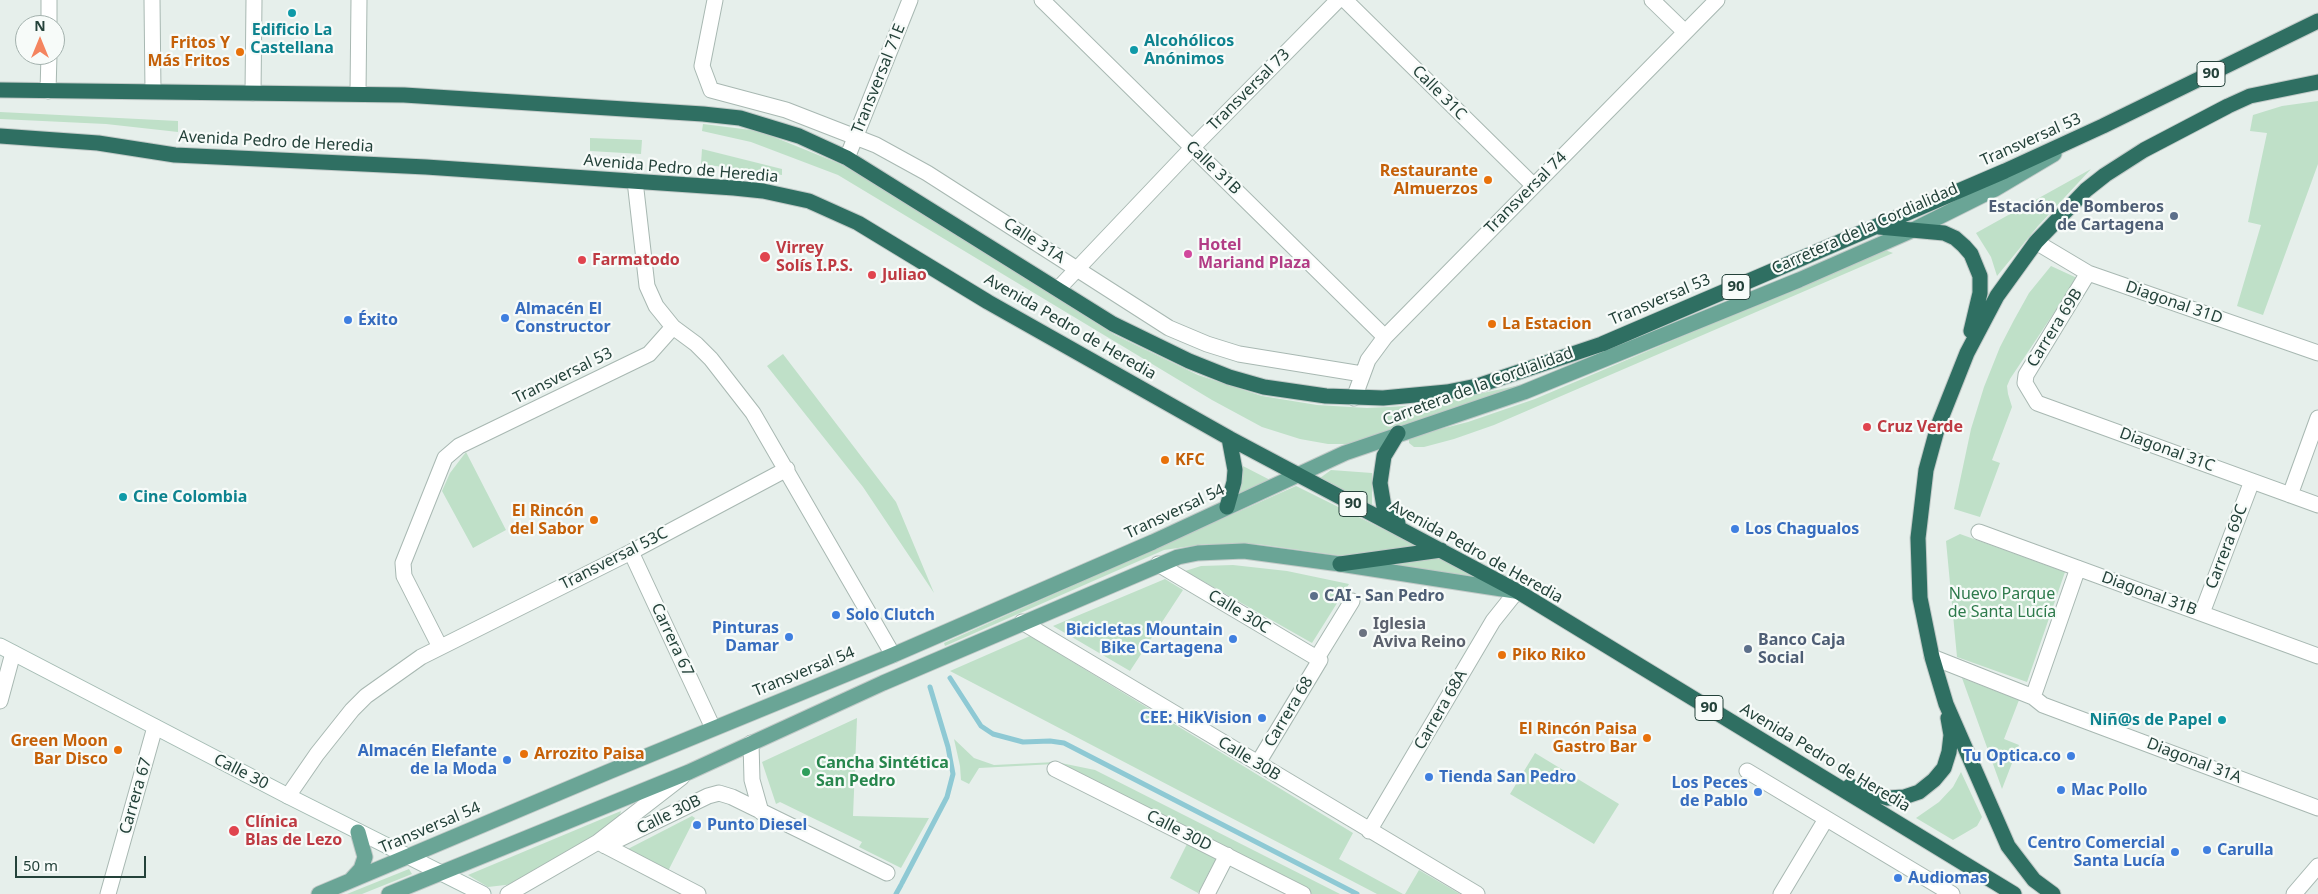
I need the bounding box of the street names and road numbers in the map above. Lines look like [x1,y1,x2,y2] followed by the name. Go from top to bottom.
[848,21,910,137] street label: Transversal 71E
[1204,45,1294,135] street label: Transversal 73
[1408,62,1470,124] street label: Calle 31C
[2197,62,2225,86] road number: 90
[1978,109,2084,171] street label: Transversal 53
[178,127,374,157] street label: Avenida Pedro de Heredia
[1181,137,1245,199] street label: Calle 31B
[1481,148,1571,238] street label: Transversal 74
[583,151,779,187] street label: Avenida Pedro de Heredia
[1769,179,1961,279] street label: Carretera de la Cordialidad
[1000,214,1068,268] street label: Calle 31A
[981,270,1159,384] street label: Avenida Pedro de Heredia
[1607,270,1713,330] street label: Transversal 53
[1722,274,1750,300] road number: 90
[2123,277,2225,329] street label: Diagonal 31D
[2023,285,2087,371] street label: Carrera 69B
[510,344,616,408] street label: Transversal 53
[1380,344,1576,430] street label: Carretera de la Cordialidad
[2117,424,2217,476] street label: Diagonal 31C
[1122,480,1228,544] street label: Transversal 54
[1339,492,1367,516] road number: 90
[1386,496,1566,608] street label: Avenida Pedro de Heredia
[2202,502,2252,592] street label: Carrera 69C
[557,524,671,594] street label: Transversal 53C
[2099,568,2199,620] street label: Diagonal 31B
[1205,586,1273,638] street label: Calle 30C
[647,600,697,680] street label: Carrera 67
[750,643,858,701] street label: Transversal 54
[1410,667,1472,753] street label: Carrera 68A
[1260,673,1318,751] street label: Carrera 68
[1695,696,1723,720] road number: 90
[1736,700,1914,816] street label: Avenida Pedro de Heredia
[1214,733,1284,785] street label: Calle 30B
[2144,734,2244,788] street label: Diagonal 31A
[210,750,272,794] street label: Calle 30
[116,756,156,836] street label: Carrera 67
[634,791,704,839] street label: Calle 30B
[377,798,483,858] street label: Transversal 54
[1143,806,1215,856] street label: Calle 30D

